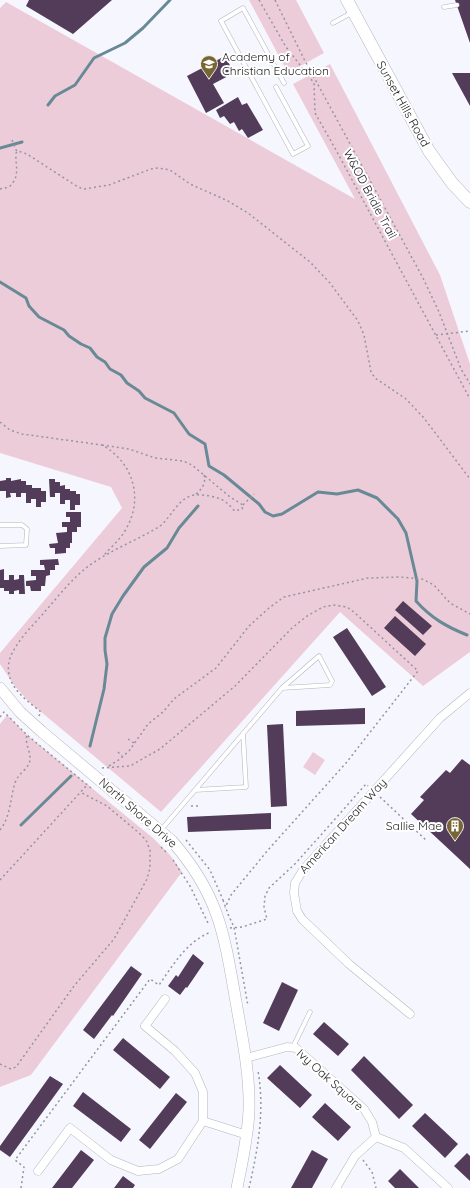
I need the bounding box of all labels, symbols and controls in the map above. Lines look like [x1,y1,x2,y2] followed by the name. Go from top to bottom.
[222,49,329,78] place label: Academy of Christian Education
[199,54,219,79] school or university icon: Academy of Christian Education
[374,58,433,149] street label: Sunset Hills Road
[340,146,400,241] street label: W&OD Bridle Trail
[96,775,181,851] street label: North Shore Drive
[296,775,389,876] street label: American Dream Way
[445,816,465,841] building icon: Sallie Mae
[386,818,442,833] place label: Sallie Mae
[294,1046,367,1114] street label: Ivy Oak Square

